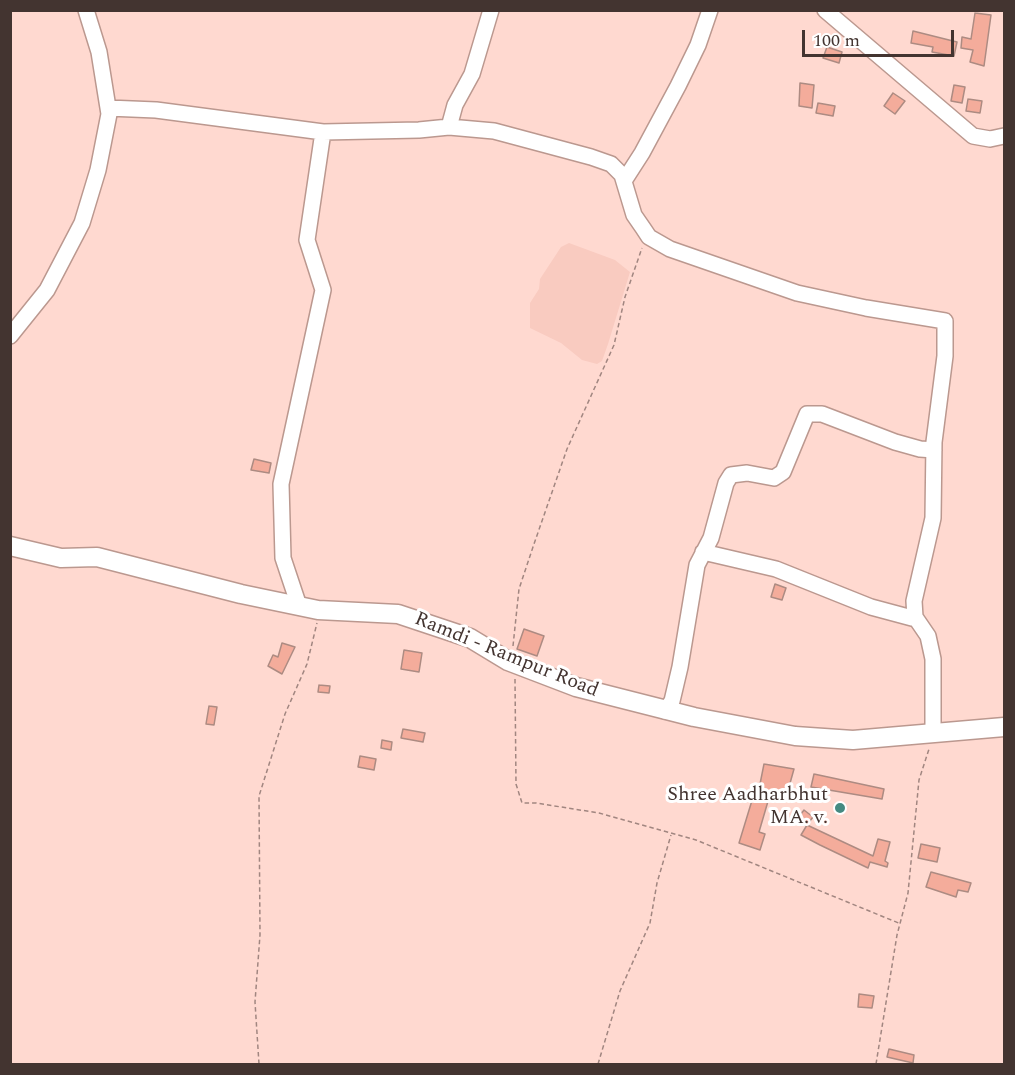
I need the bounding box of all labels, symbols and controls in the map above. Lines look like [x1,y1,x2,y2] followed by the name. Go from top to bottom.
[805,18,956,56] scale bar
[813,27,860,54] text: 100 m
[410,608,602,704] street label: Ramdi - Rampur Road
[667,784,828,831] place label: Shree Aadharbhut MA. v.
[833,801,847,815] marker: Shree Aadharbhut MA. v.

